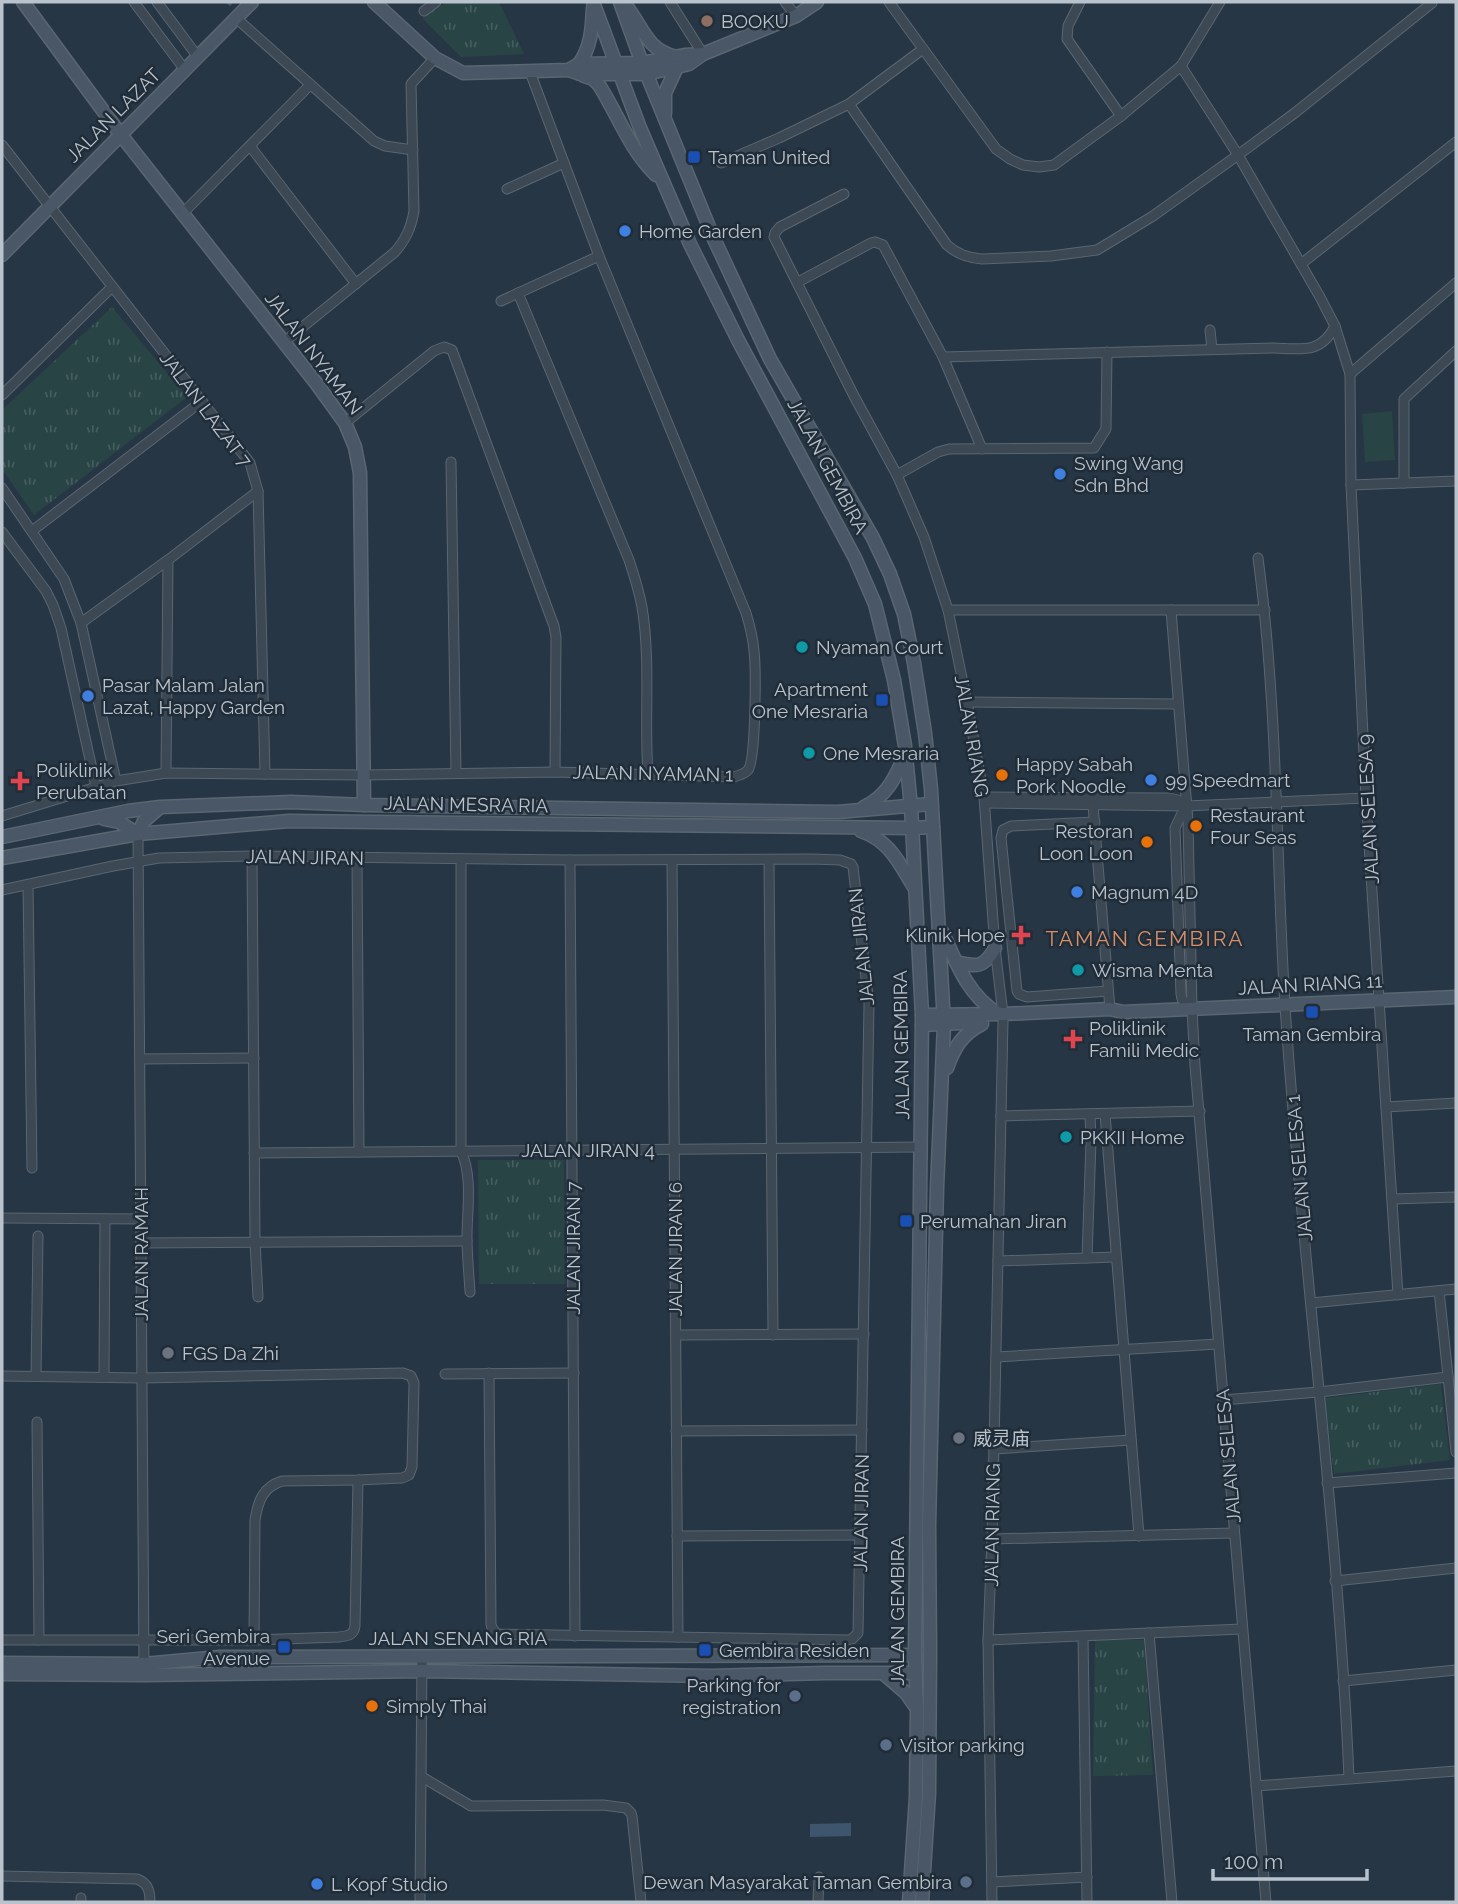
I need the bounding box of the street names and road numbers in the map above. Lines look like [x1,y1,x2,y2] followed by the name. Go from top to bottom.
[61,63,165,167] street label: JALAN LAZAT
[261,287,367,419] street label: JALAN NYAMAN
[156,347,256,471] street label: JALAN LAZAT 7
[783,395,873,537] street label: JALAN GEMBIRA
[950,673,994,799] street label: JALAN RIANG
[1353,733,1383,885] street label: JALAN SELESA 9
[572,761,734,785] street label: JALAN NYAMAN 1
[384,792,548,816] street label: JALAN MESRA RIA
[246,845,364,869] street label: JALAN JIRAN
[844,887,878,1007] street label: JALAN JIRAN
[1237,969,1383,999] street label: JALAN RIANG 11
[889,970,913,1120] street label: JALAN GEMBIRA
[1282,1094,1316,1242] street label: JALAN SELESA 1
[521,1139,655,1161] street label: JALAN JIRAN 4
[562,1181,584,1315] street label: JALAN JIRAN 7
[664,1182,686,1316] street label: JALAN JIRAN 6
[130,1187,152,1321] street label: JALAN RAMAH
[1211,1388,1245,1524] street label: JALAN SELESA
[849,1454,873,1572] street label: JALAN JIRAN
[980,1463,1004,1587] street label: JALAN RIANG
[886,1536,908,1686] street label: JALAN GEMBIRA
[369,1627,548,1649] street label: JALAN SENANG RIA

